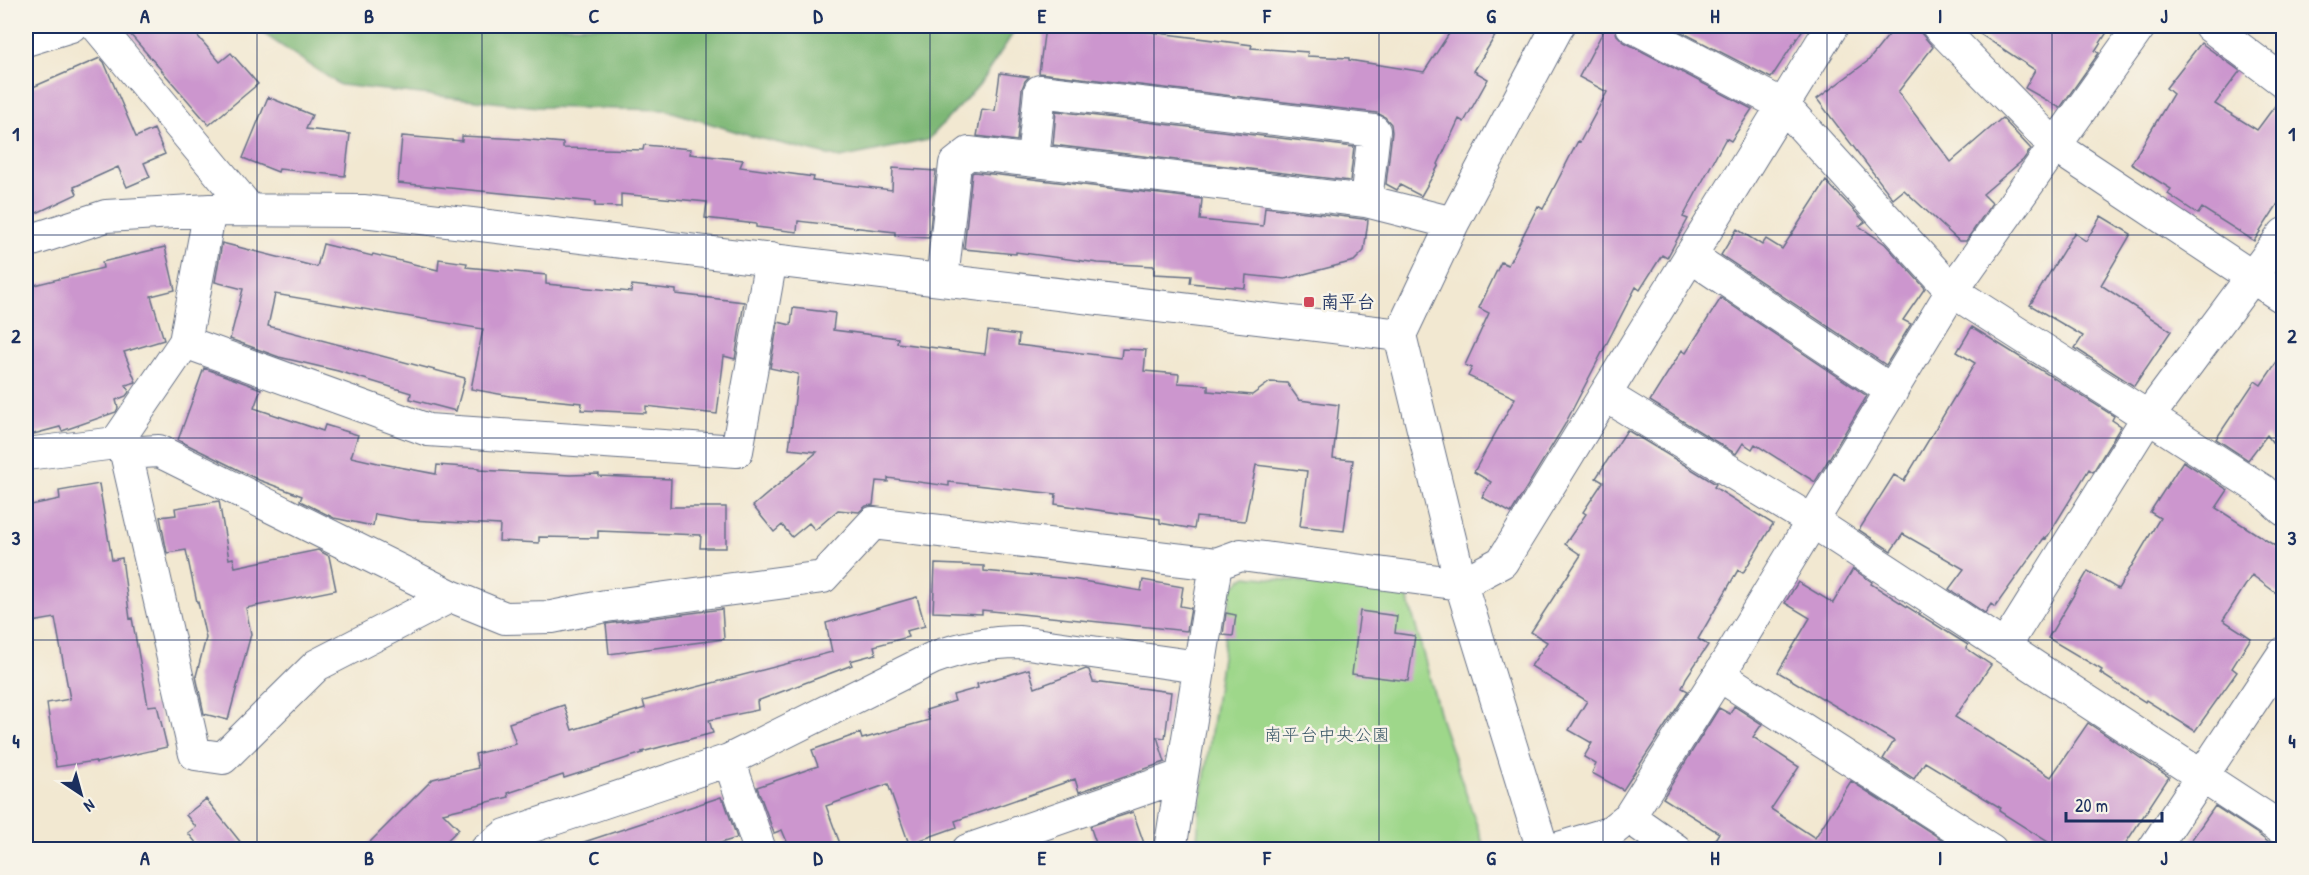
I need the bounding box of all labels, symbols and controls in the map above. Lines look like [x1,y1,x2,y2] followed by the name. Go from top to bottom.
[140,2,150,29] text: A
[364,2,374,29] text: B
[589,2,600,29] text: C
[813,2,823,29] text: D
[1038,2,1047,29] text: E
[1262,2,1272,29] text: F
[1486,2,1496,29] text: G
[1710,2,1720,29] text: H
[1938,2,1942,29] text: I
[2160,2,2168,29] text: J
[12,120,20,147] text: 1
[2288,120,2296,147] text: 1
[1321,289,1375,314] place label: 南平台
[1302,295,1316,309] marker: 南平台
[11,322,21,349] text: 2
[2287,322,2297,349] text: 2
[12,524,21,551] text: 3
[2288,524,2297,551] text: 3
[1264,722,1390,747] park label: 南平台中央公園
[12,727,20,754] text: 4
[2288,727,2296,754] text: 4
[51,764,111,824] north arrow
[2066,785,2162,823] scale bar
[2075,793,2108,818] text: 20 m
[80,795,100,818] text: N
[140,844,150,871] text: A
[364,844,374,871] text: B
[589,844,600,871] text: C
[813,844,823,871] text: D
[1038,844,1047,871] text: E
[1262,844,1272,871] text: F
[1486,844,1496,871] text: G
[1710,844,1720,871] text: H
[1938,844,1942,871] text: I
[2160,844,2168,871] text: J

